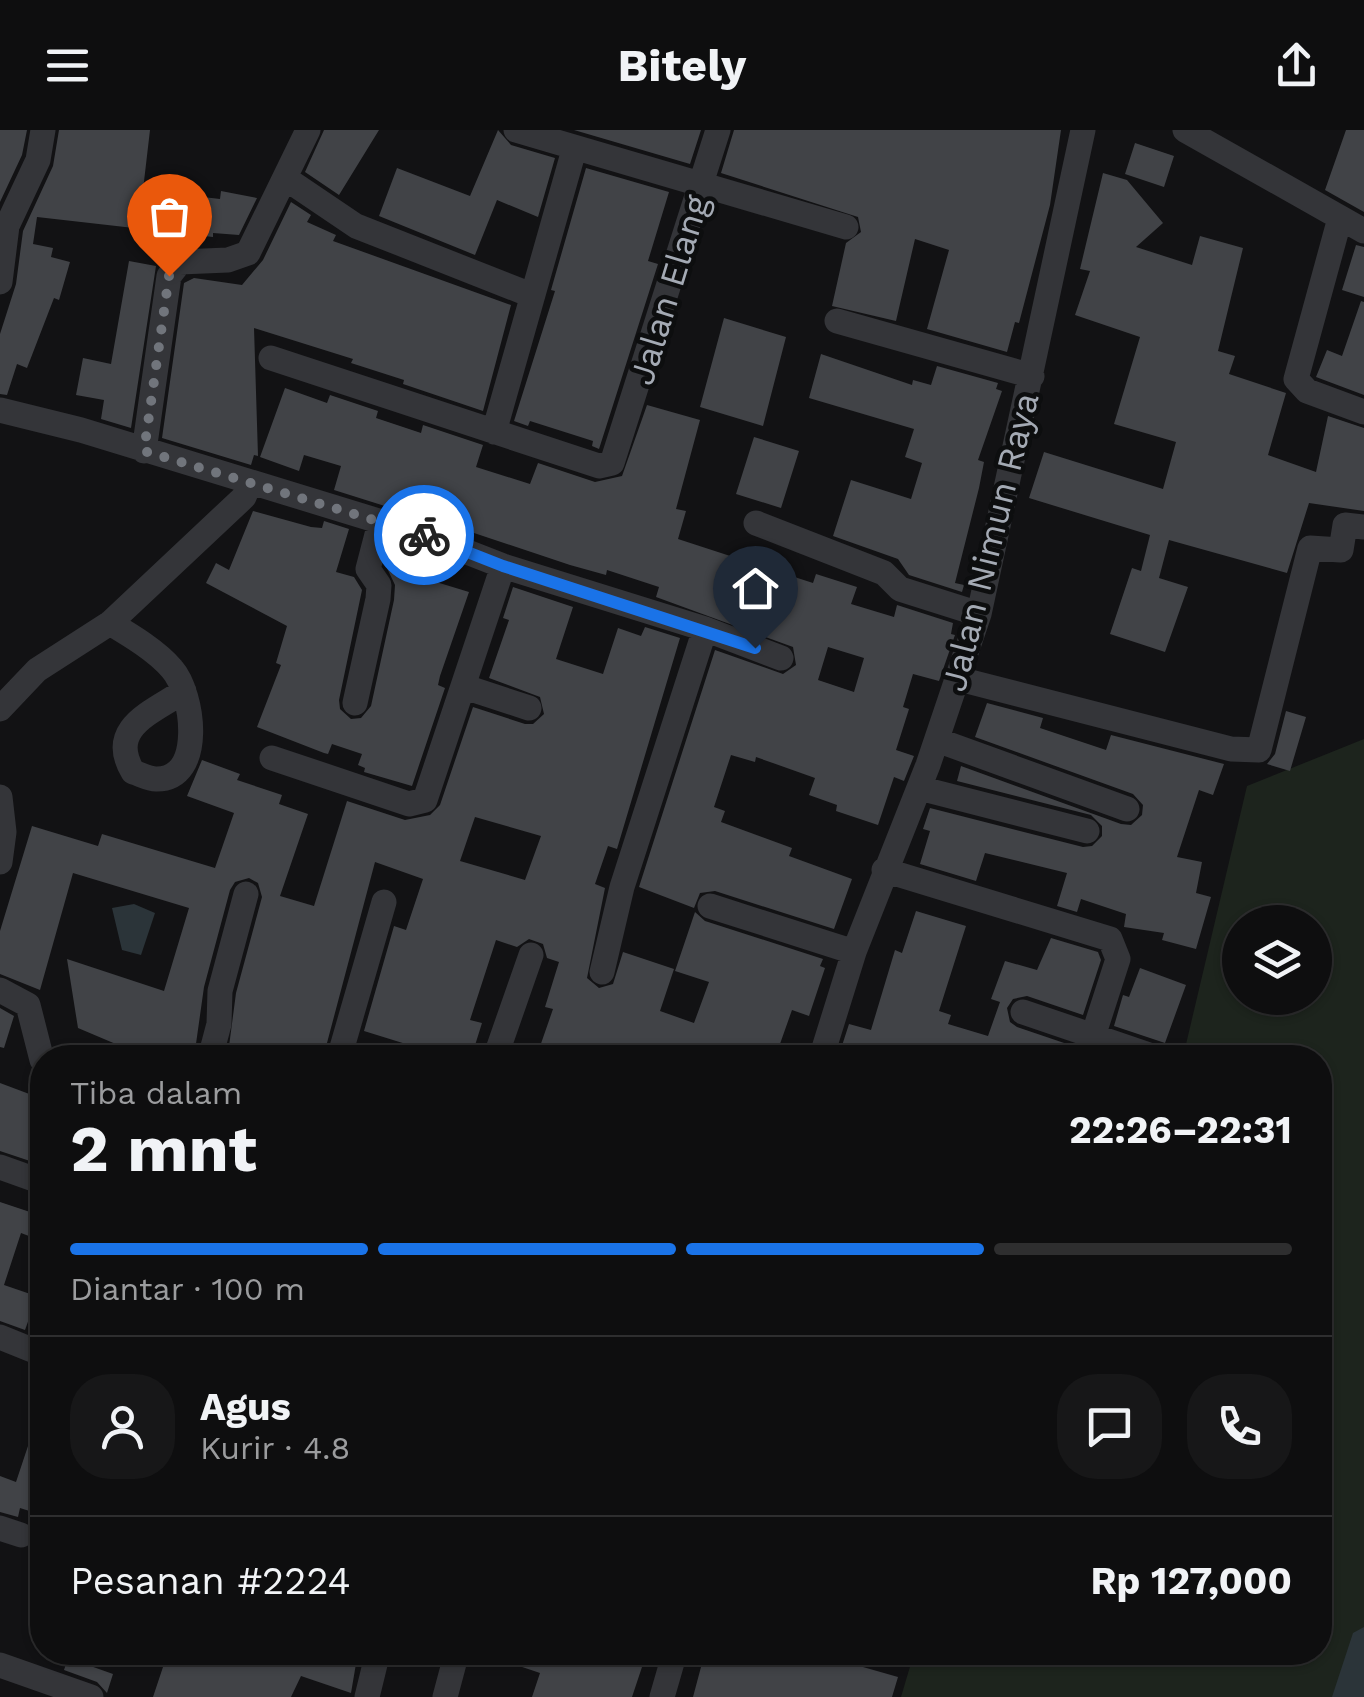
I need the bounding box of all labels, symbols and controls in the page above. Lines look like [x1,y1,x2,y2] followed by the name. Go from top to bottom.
[40,38,95,93] icon: menu
[1269,38,1324,93] icon: share
[618,39,746,92] text: Bitely
[127,174,212,277] pin
[142,189,197,244] icon: bag
[620,190,718,390] street label: Jalan Elang
[933,388,1047,696] street label: Jalan Nimun Raya
[374,485,474,585] courier
[397,508,452,563] icon: bike
[713,546,798,649] pin
[728,561,783,616] icon: home
[1222,905,1332,1015] map controls
[1222,905,1332,1015] button: layers
[70,1074,242,1112] text: Tiba dalam
[1069,1108,1292,1152] text: 22:26–22:31
[70,1111,257,1187] text: 2 mnt
[70,1270,305,1308] text: Diantar · 100 m
[70,1374,175,1479] button: person
[1057,1374,1162,1479] button: chat
[1187,1374,1292,1479] button: phone
[200,1385,291,1429] text: Agus
[200,1429,350,1467] text: Kurir · 4.8
[70,1559,351,1603] text: Pesanan #2224
[1091,1559,1292,1603] text: Rp 127,000

